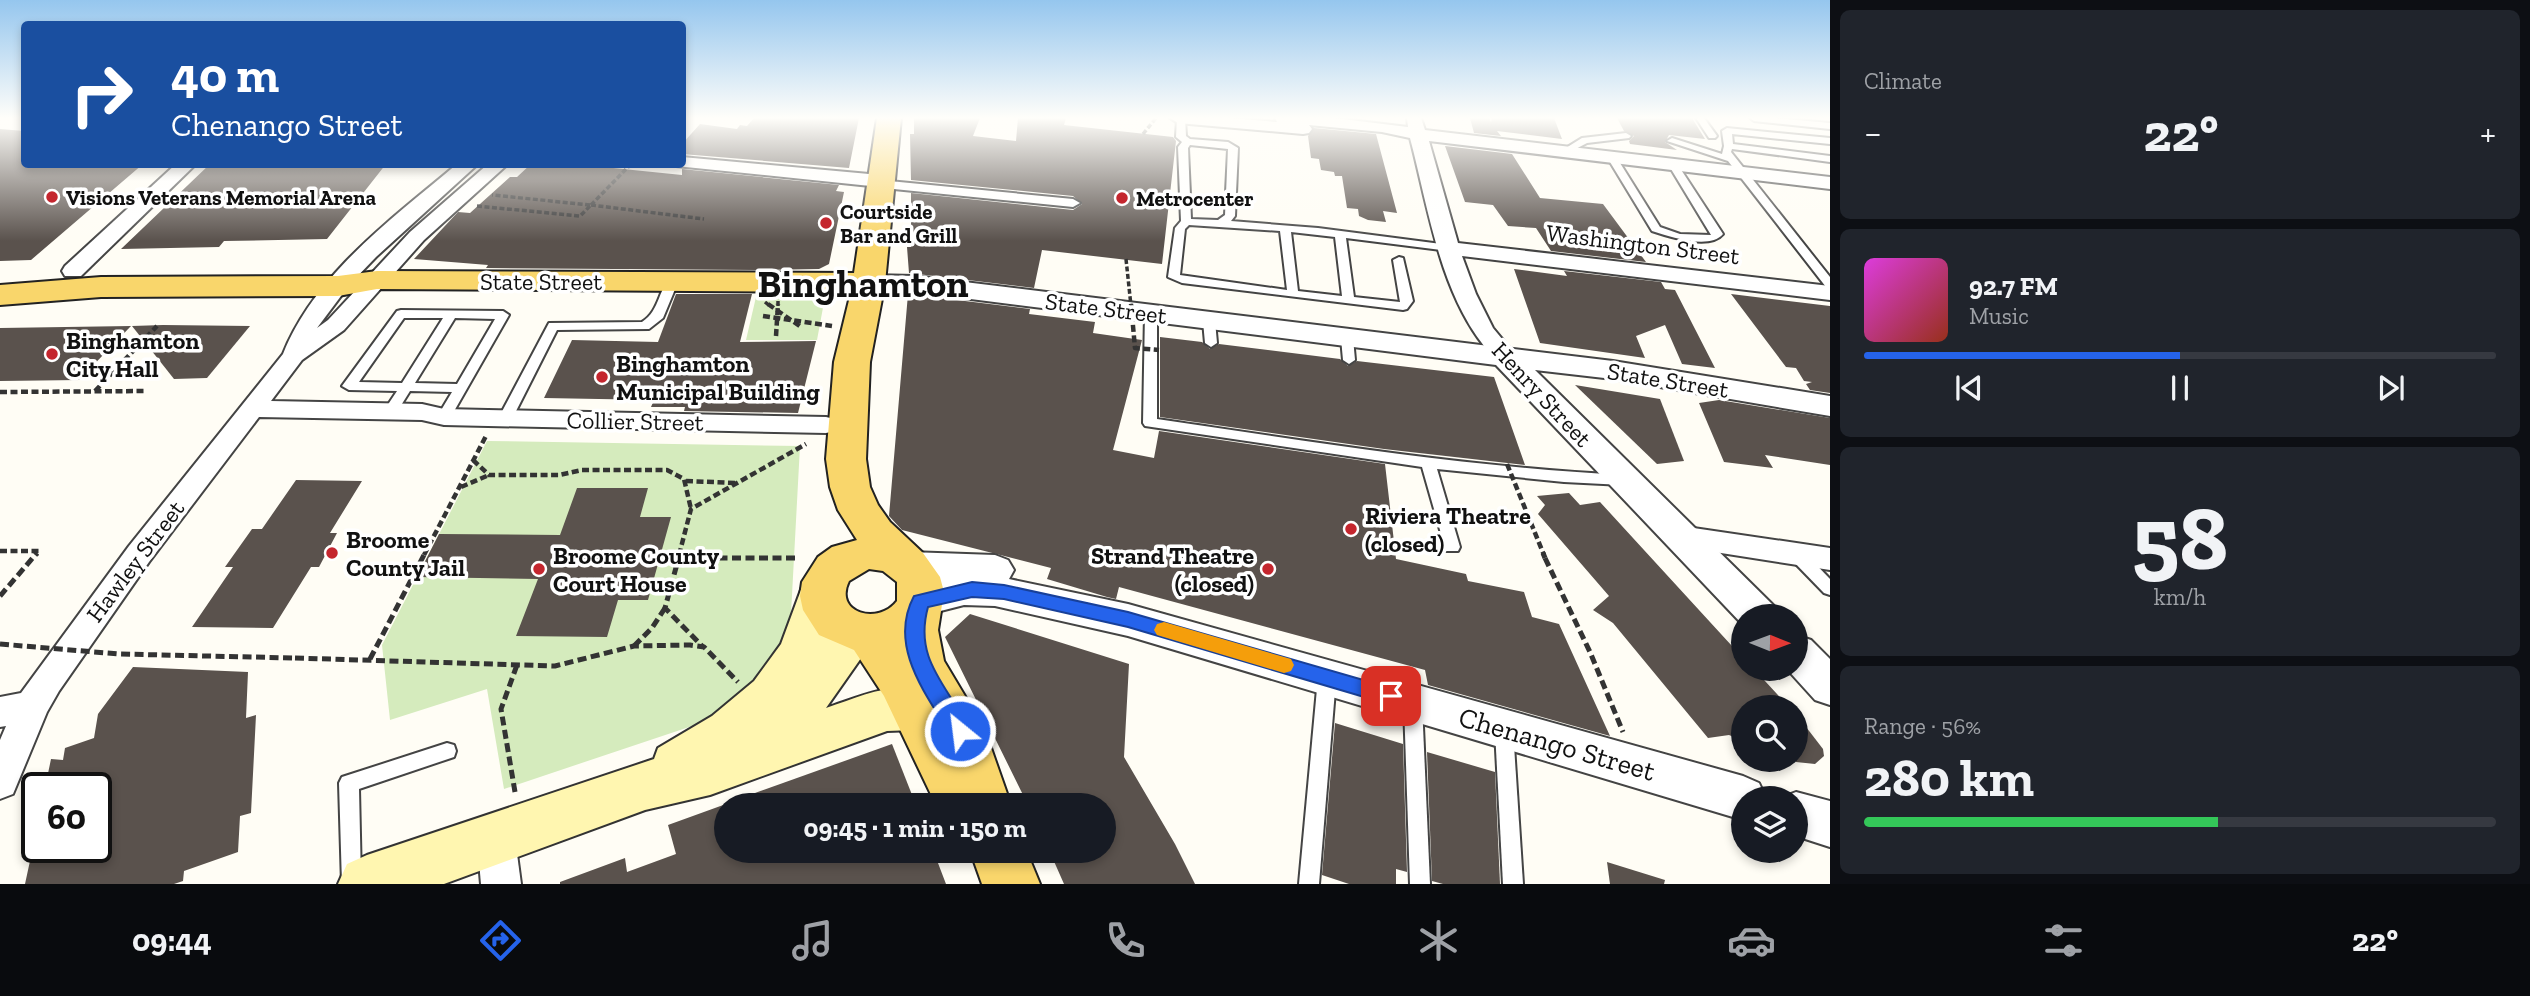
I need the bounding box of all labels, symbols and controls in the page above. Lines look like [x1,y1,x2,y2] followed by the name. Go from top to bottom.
[171,46,279,105] text: 40 m
[56,49,147,140] icon: right
[1864,67,1942,95] text: Climate
[2144,102,2218,164] text: 22°
[171,106,402,144] text: Chenango Street
[1864,110,1882,156] text: −
[2480,110,2496,156] text: +
[66,185,376,210] place label: Visions Veterans Memorial Arena
[1136,186,1254,211] place label: Metrocenter
[44,189,60,205] marker: Visions Veterans Memorial Arena
[1114,190,1130,206] marker: Metrocenter
[840,199,957,248] place label: Courtside Bar and Grill
[818,215,834,231] marker: Courtside Bar and Grill
[1545,218,1741,270] street label: Washington Street
[757,261,969,307] district label: Binghamton
[480,267,602,296] street label: State Street
[1969,270,2058,302] text: 92.7 FM
[1044,286,1168,330] street label: State Street
[1969,302,2029,330] text: Music
[66,326,199,383] place label: Binghamton City Hall
[1486,335,1598,453] street label: Henry Street
[44,346,60,362] marker: Binghamton City Hall
[616,349,820,406] place label: Binghamton Municipal Building
[1605,356,1731,404] street label: State Street
[594,369,610,385] marker: Binghamton Municipal Building
[1950,369,1988,407] icon: previous
[2161,369,2199,407] icon: pause
[2372,369,2410,407] icon: next
[566,405,704,437] street label: Collier Street
[2132,483,2228,592] text: 58
[80,494,190,628] street label: Hawley Street
[1365,501,1531,558] place label: Riviera Theatre (closed)
[1343,521,1359,537] marker: Riviera Theatre (closed)
[346,525,465,582] place label: Broome County Jail
[553,541,719,598] place label: Broome County Court House
[1091,541,1254,598] place label: Strand Theatre (closed)
[324,545,340,561] marker: Broome County Jail
[531,561,547,577] marker: Broome County Court House
[1260,561,1276,577] marker: Strand Theatre (closed)
[2154,583,2206,611] text: km/h
[1731,604,1808,681] north arrow
[1731,604,1808,863] map controls
[1361,666,1421,726] pin
[1372,677,1410,715] icon: arrive
[923,694,997,768] position arrow
[1731,695,1808,772] button: search
[1455,700,1659,788] street label: Chenango Street
[1864,712,1981,740] text: Range · 56%
[1864,747,2034,809] text: 280 km
[21,772,112,863] speed limit sign: 60
[1731,786,1808,863] button: layers
[803,812,1027,844] text: 09:45 · 1 min · 150 m
[476,916,525,965] icon: directions
[788,916,837,965] icon: music
[1101,916,1150,965] icon: phone
[1414,916,1463,965] icon: climate
[1727,916,1776,965] icon: car
[2039,916,2088,965] icon: filters
[132,921,212,959] text: 09:44
[2352,921,2398,959] text: 22°

